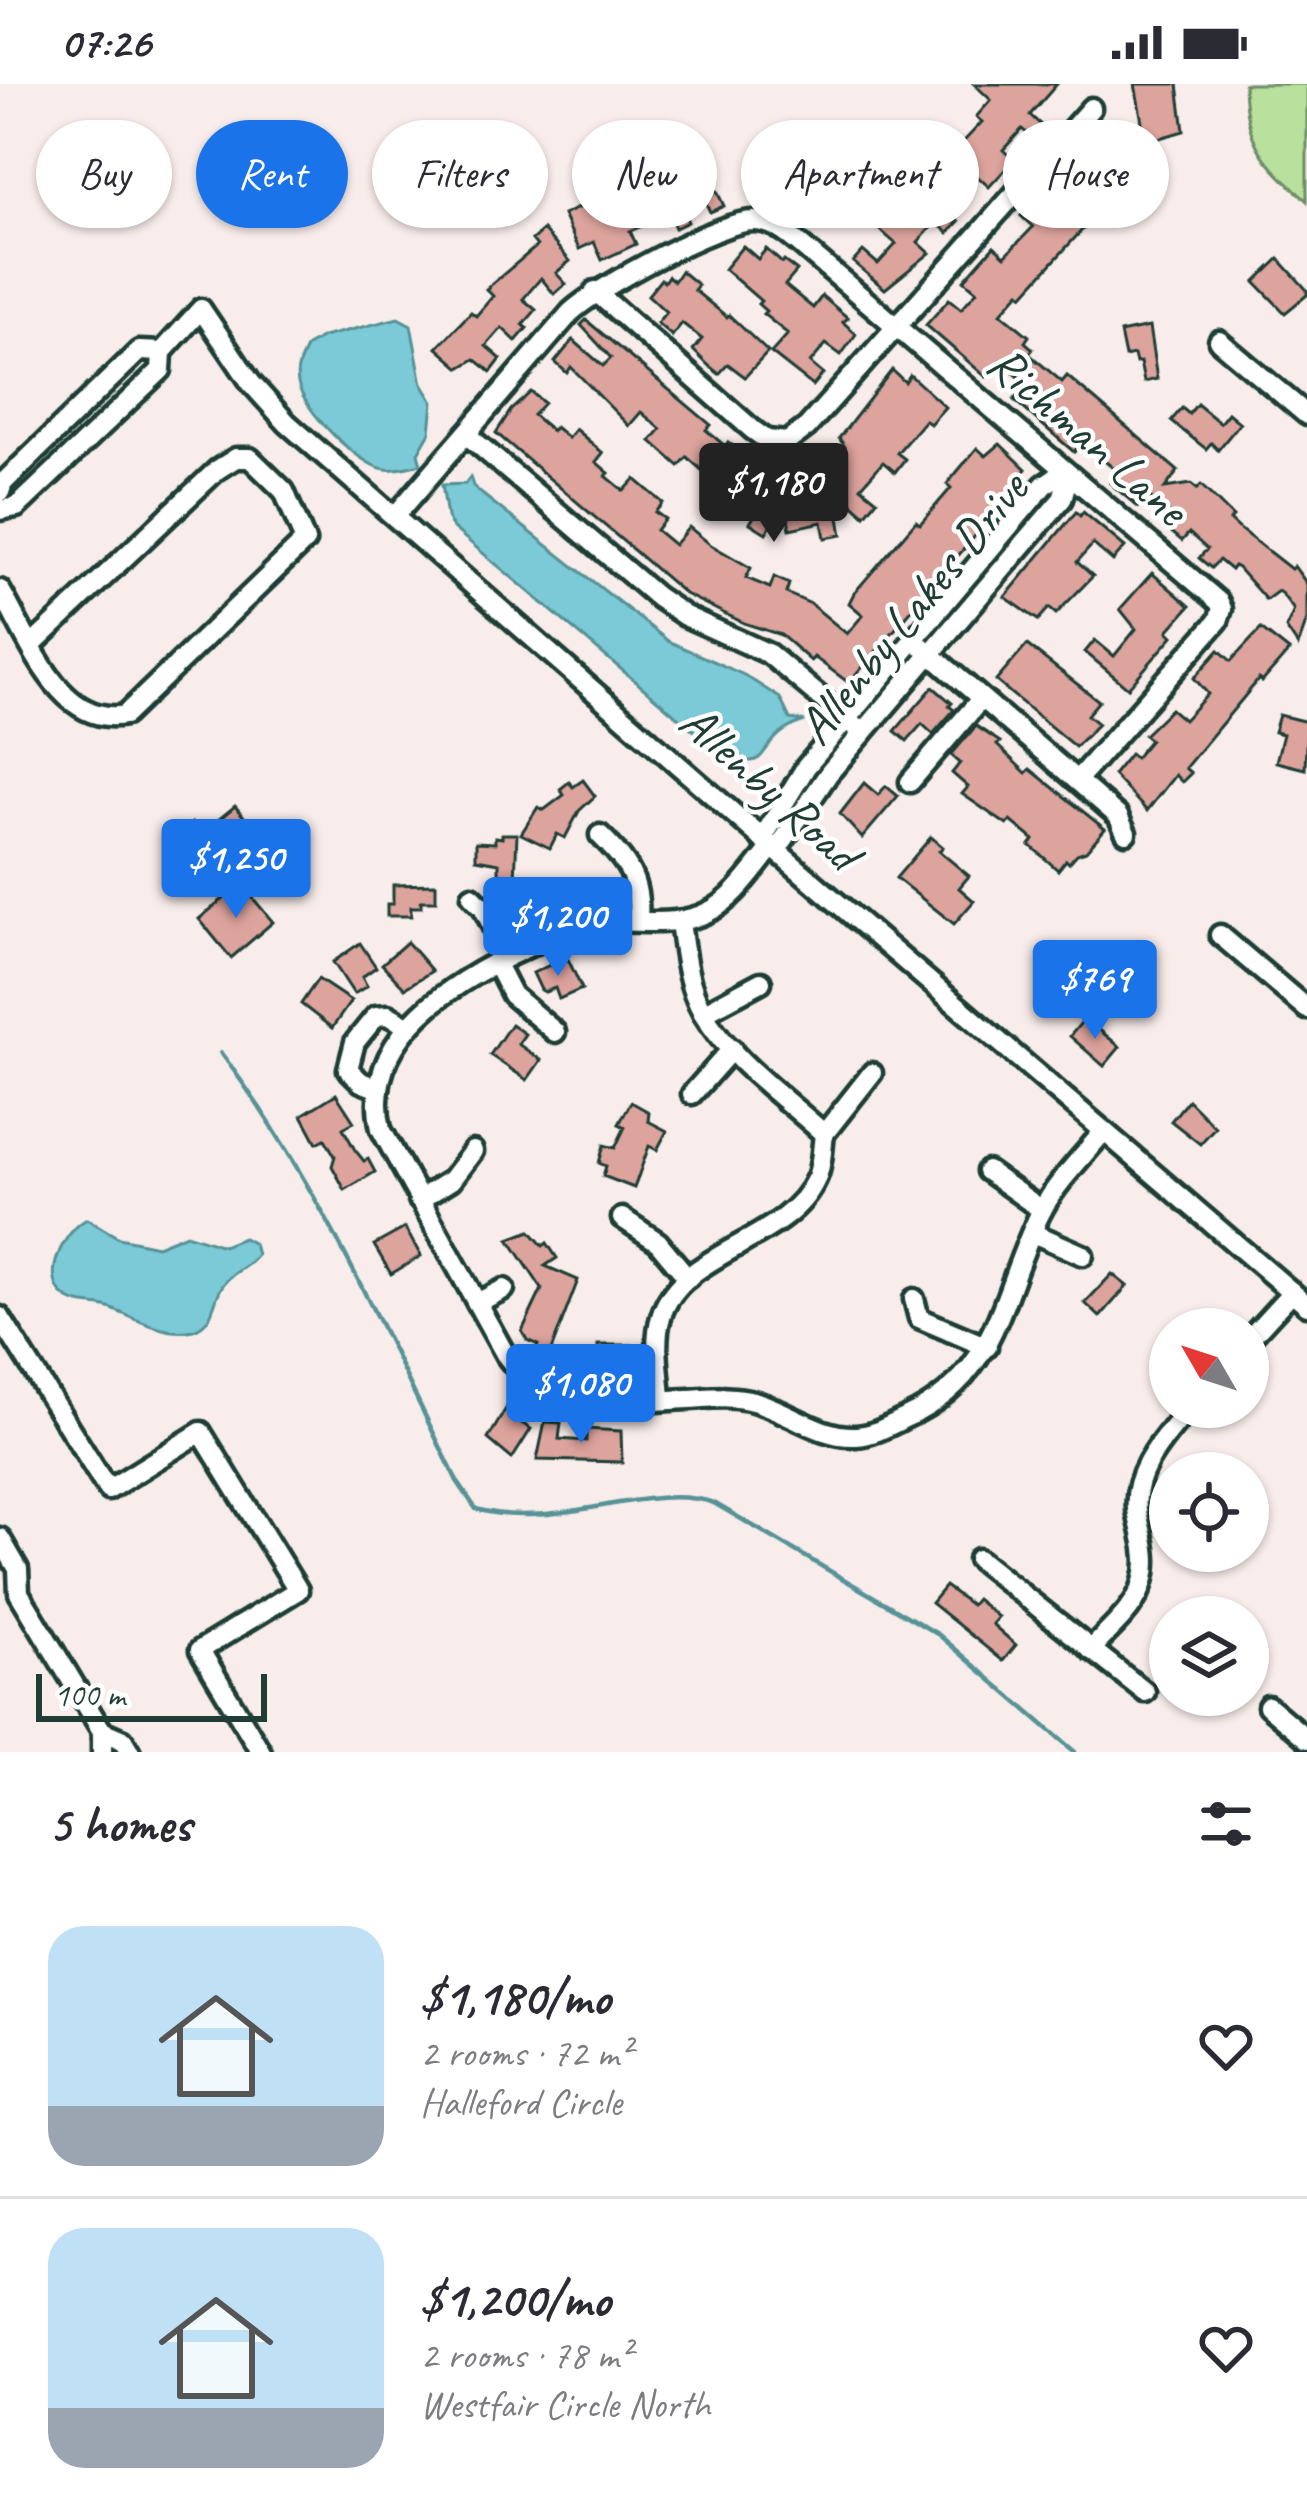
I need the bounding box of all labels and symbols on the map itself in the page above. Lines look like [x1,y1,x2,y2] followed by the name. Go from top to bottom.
[975,331,1204,542] street label: Richman Lane
[676,443,872,545] pin: $1,180
[783,456,1044,757] street label: Allenby Lakes Drive
[667,690,878,889] street label: Allenby Road
[138,819,334,921] pin: $1,250
[460,877,656,979] pin: $1,200
[1024,940,1166,1042] pin: $769
[1149,1308,1269,1428] north arrow
[483,1344,679,1446] pin: $1,080
[36,1668,267,1721] scale bar

